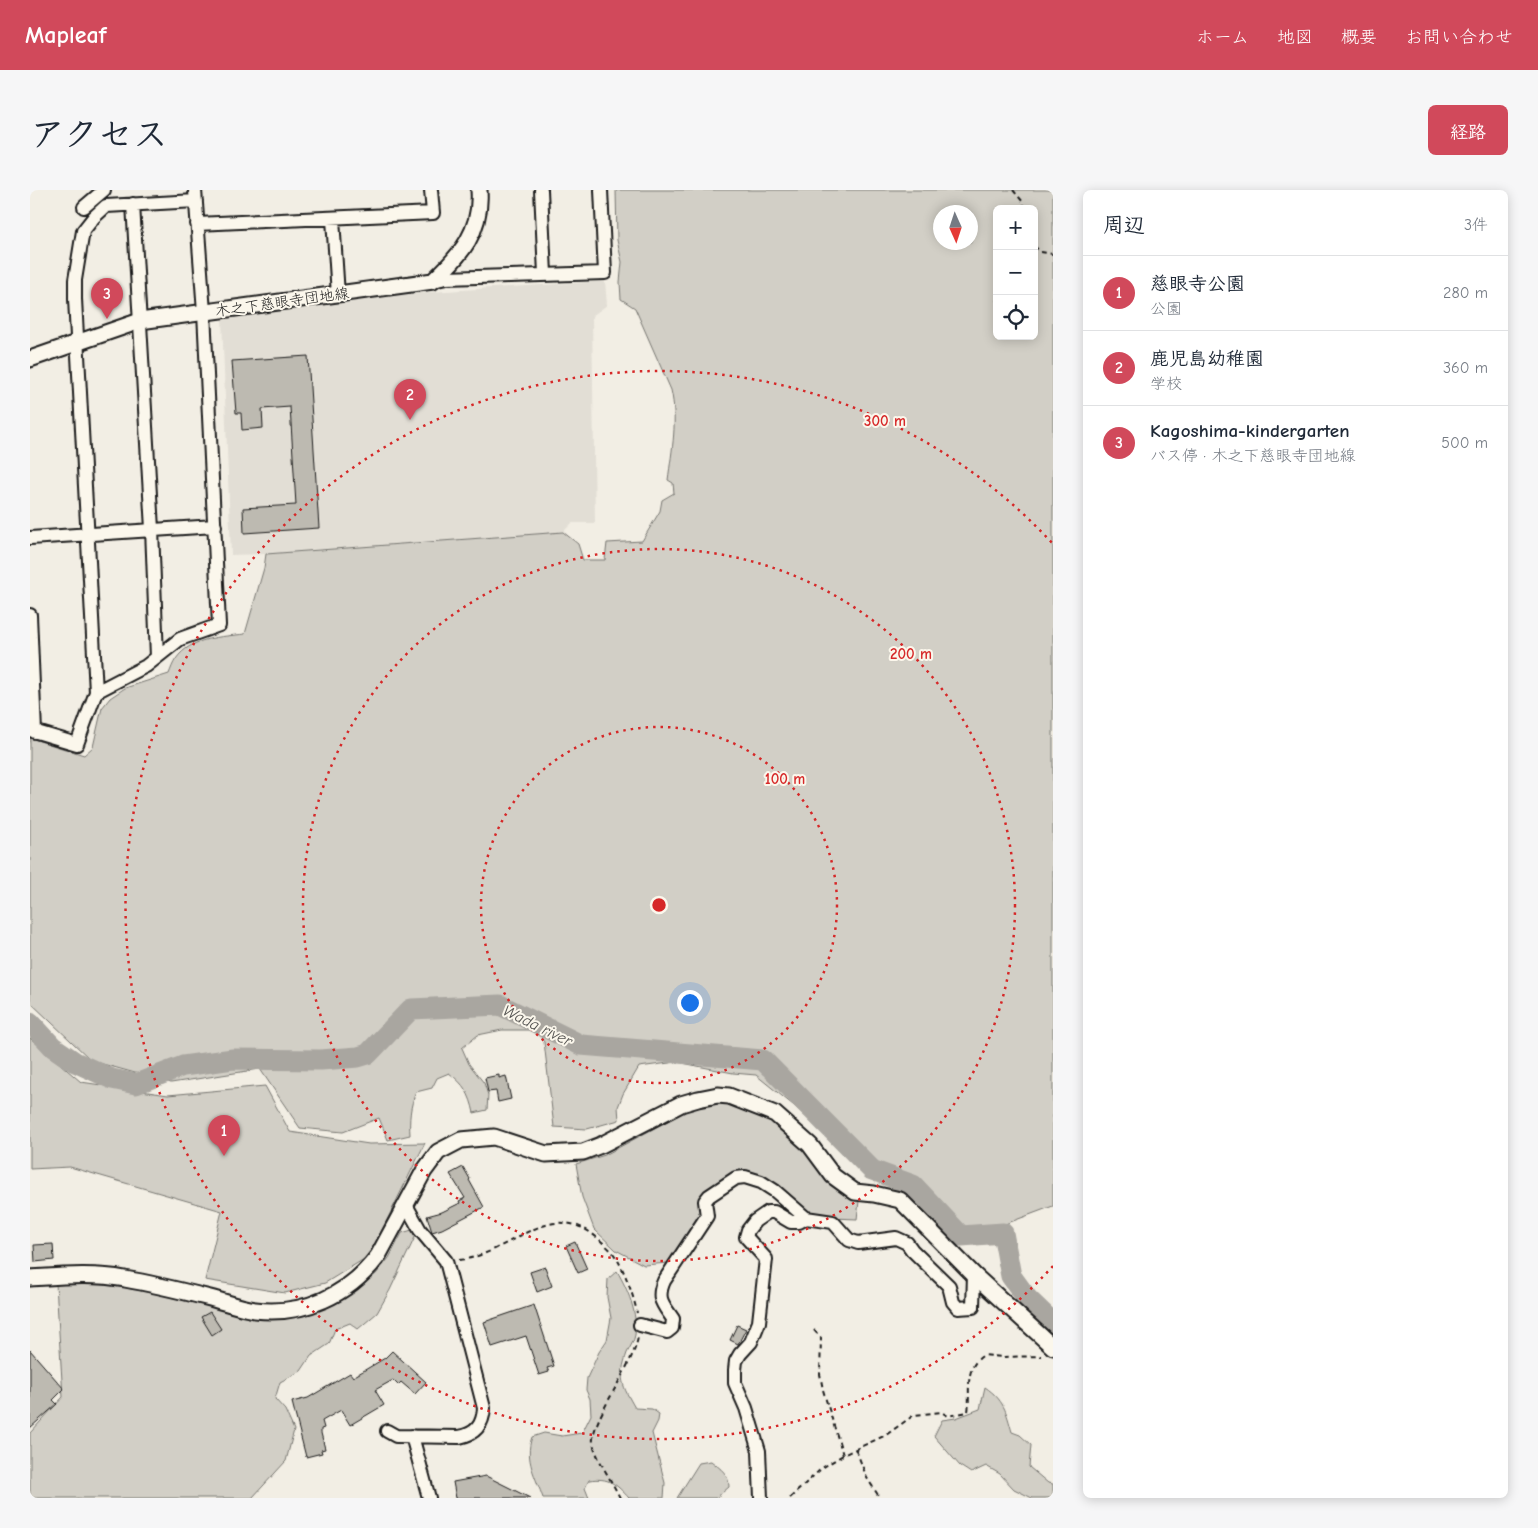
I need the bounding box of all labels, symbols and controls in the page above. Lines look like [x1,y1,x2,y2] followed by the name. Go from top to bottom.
[25,21,106,49] text: Mapleaf
[1196,27,1249,48] text: ホーム
[1277,27,1313,48] text: 地図
[1341,27,1377,48] text: 概要
[1405,27,1513,48] text: お問い合わせ
[1428,105,1508,155] button: 経路
[30,114,168,155] text: アクセス
[933,205,978,250] north arrow
[993,205,1038,340] map controls
[993,205,1038,250] button: +
[1103,213,1145,237] text: 周辺
[1464,216,1488,234] text: 3件
[993,250,1038,295] button: −
[1150,273,1245,295] text: 慈眼寺公園
[91,278,123,319] pin: 3
[214,284,350,320] street label: 木之下慈眼寺団地線
[1116,284,1122,302] text: 1
[1443,284,1488,302] text: 280 m
[993,295,1038,340] button: locate
[1150,300,1182,318] text: 公園
[1150,348,1264,370] text: 鹿児島幼稚園
[1115,359,1123,377] text: 2
[1443,359,1488,377] text: 360 m
[1150,375,1182,393] text: 学校
[394,379,426,420] pin: 2
[864,412,906,430] text: 300 m
[1150,420,1350,442] text: Kagoshima-kindergarten
[1115,434,1123,452] text: 3
[1441,434,1488,452] text: 500 m
[1150,447,1356,465] text: バス停 · 木之下慈眼寺団地線
[890,645,932,663] text: 200 m
[765,770,805,788] text: 100 m
[650,896,668,914] centre of rings
[677,990,703,1016] your location
[500,1001,576,1051] water label: Wada river
[208,1115,240,1156] pin: 1

